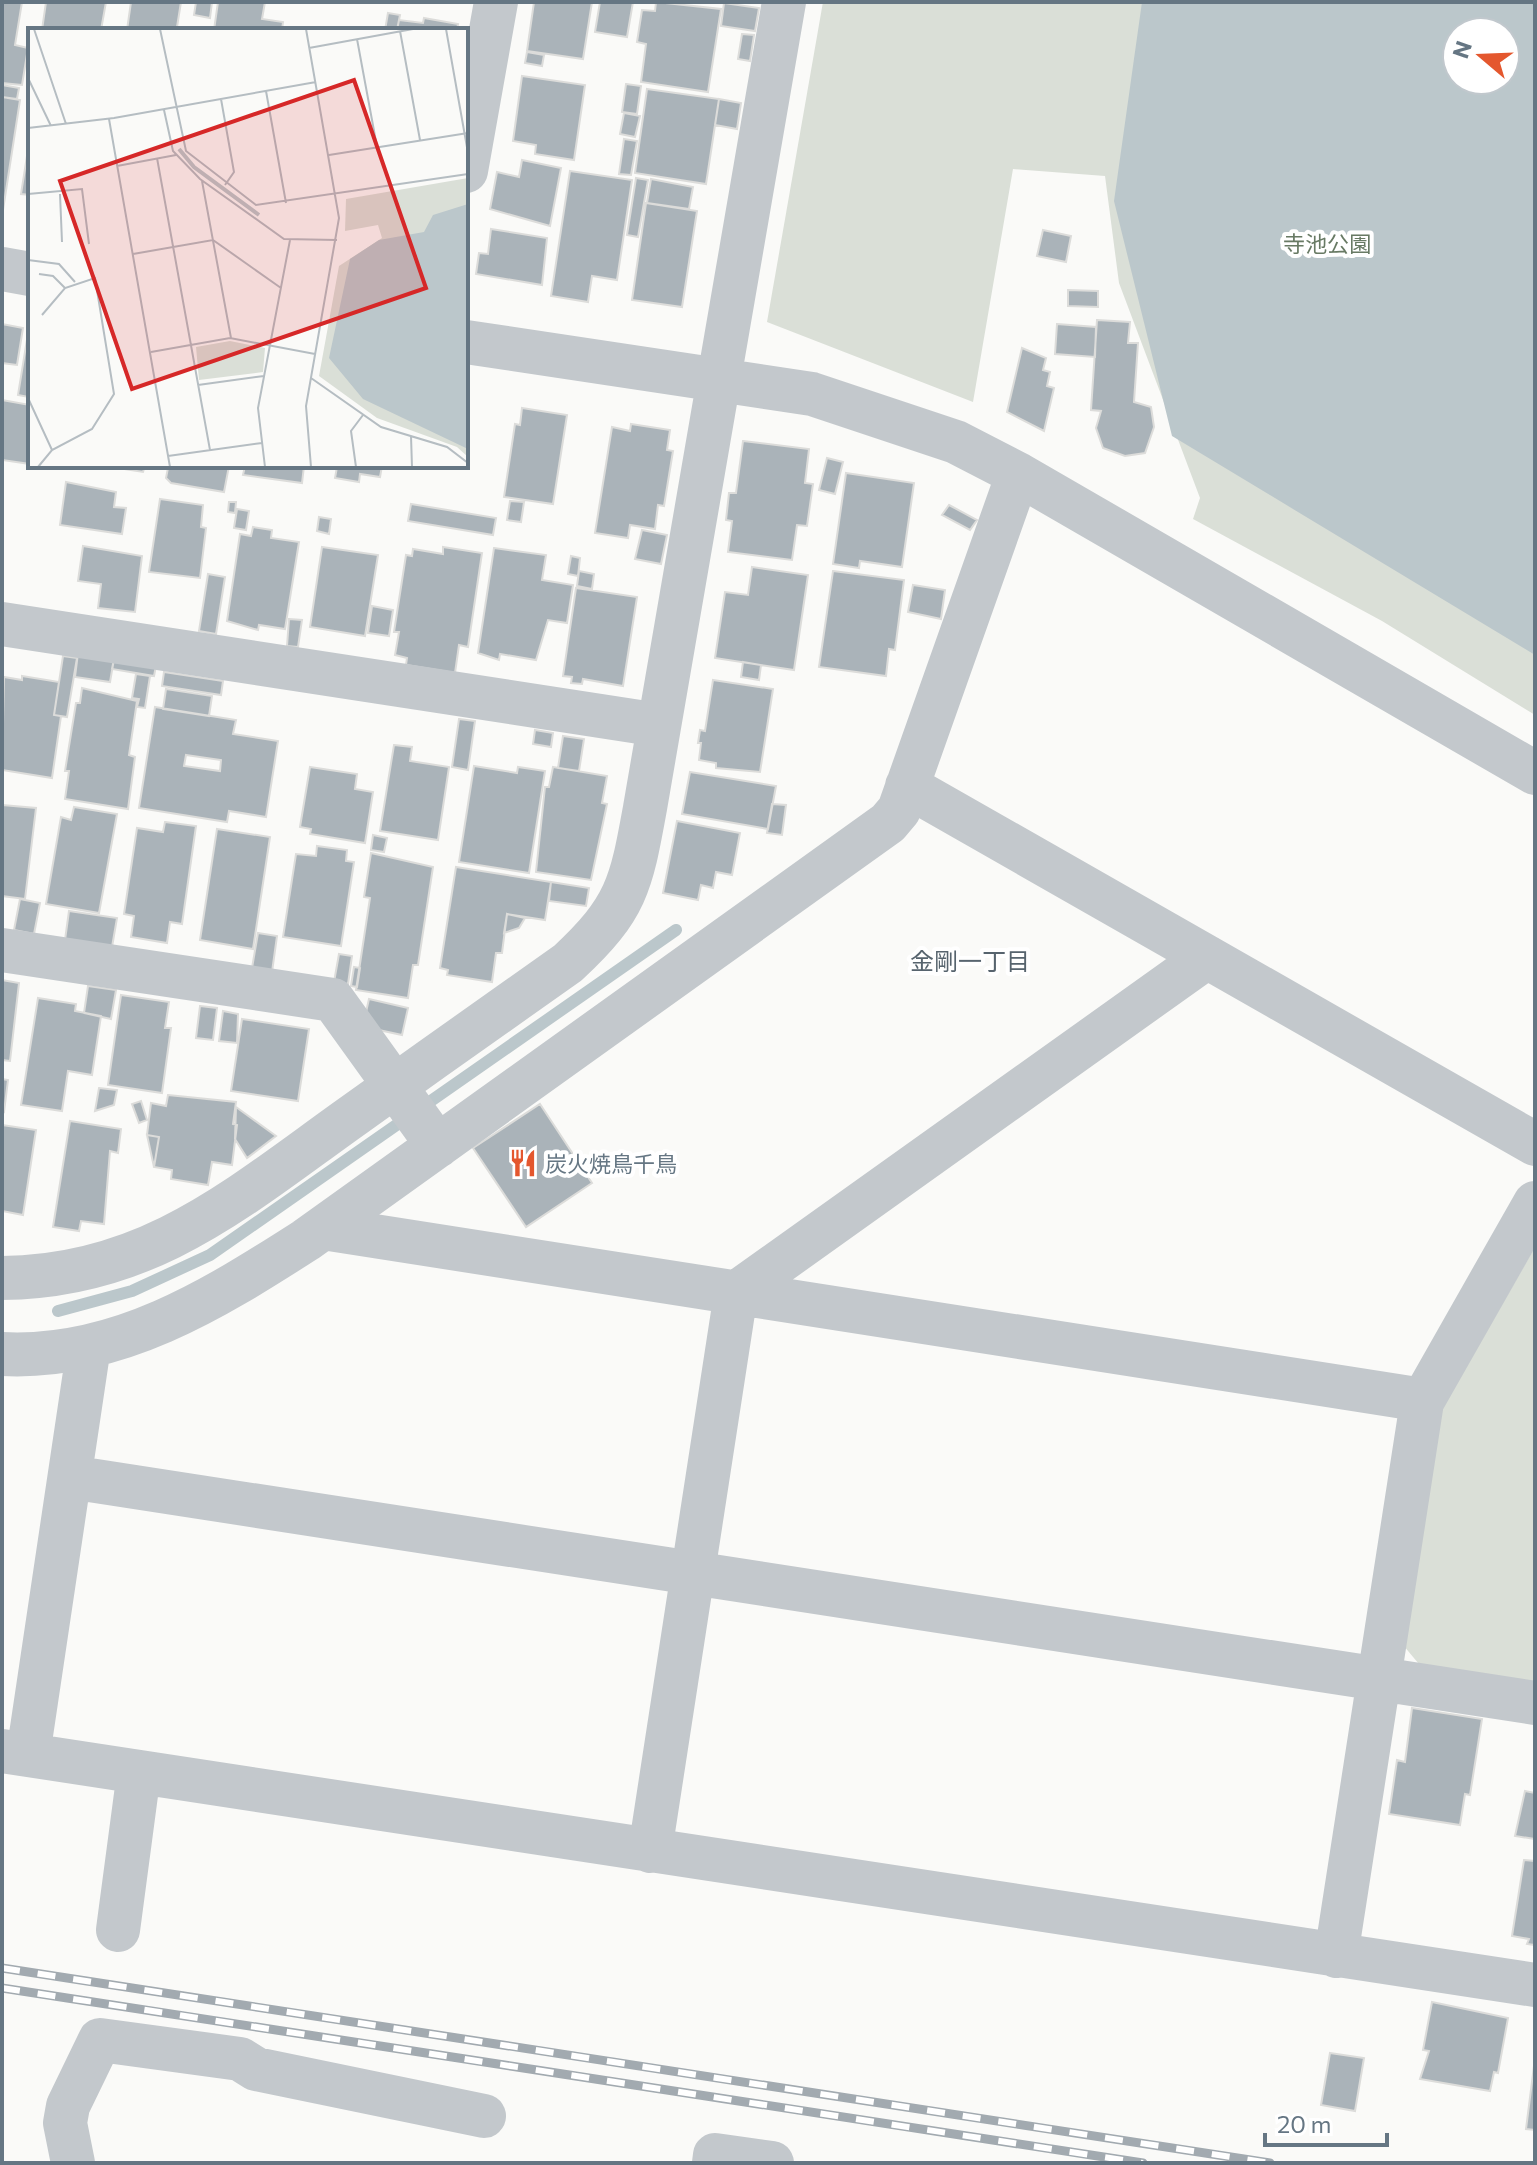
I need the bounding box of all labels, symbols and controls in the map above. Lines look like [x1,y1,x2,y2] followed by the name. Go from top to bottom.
[1441,16,1521,96] north arrow
[28,28,468,468] inset map
[1446,37,1477,62] text: N
[1283,230,1371,257] park label: 寺池公園
[910,946,1030,975] district label: 金剛一丁目
[508,1148,538,1178] restaurant icon: 炭火焼鳥千鳥
[545,1150,677,1177] place label: 炭火焼鳥千鳥
[1265,2097,1387,2147] scale bar
[1277,2109,1331,2138] text: 20 m

